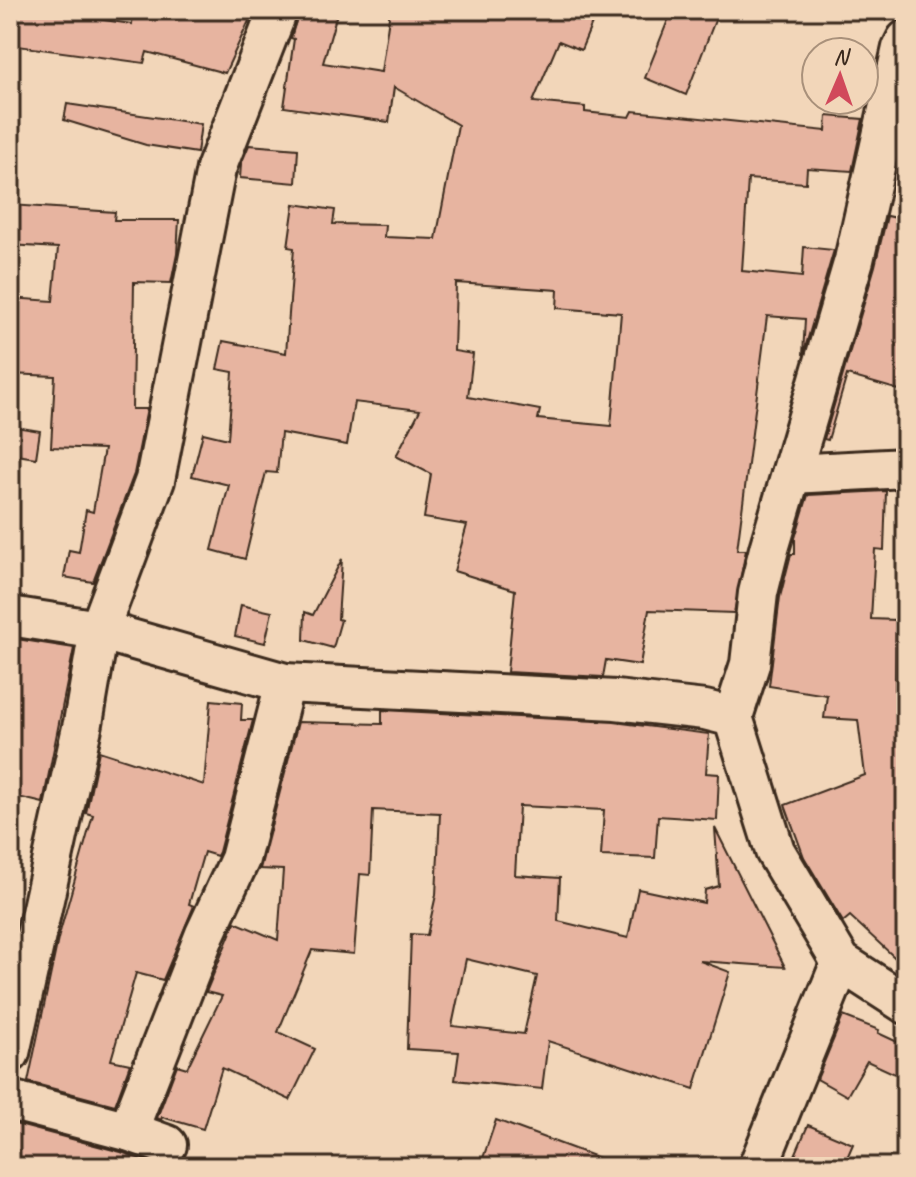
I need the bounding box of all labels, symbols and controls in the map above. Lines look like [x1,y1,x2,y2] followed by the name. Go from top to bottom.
[800,36,880,116] north arrow
[833,43,851,71] text: N

